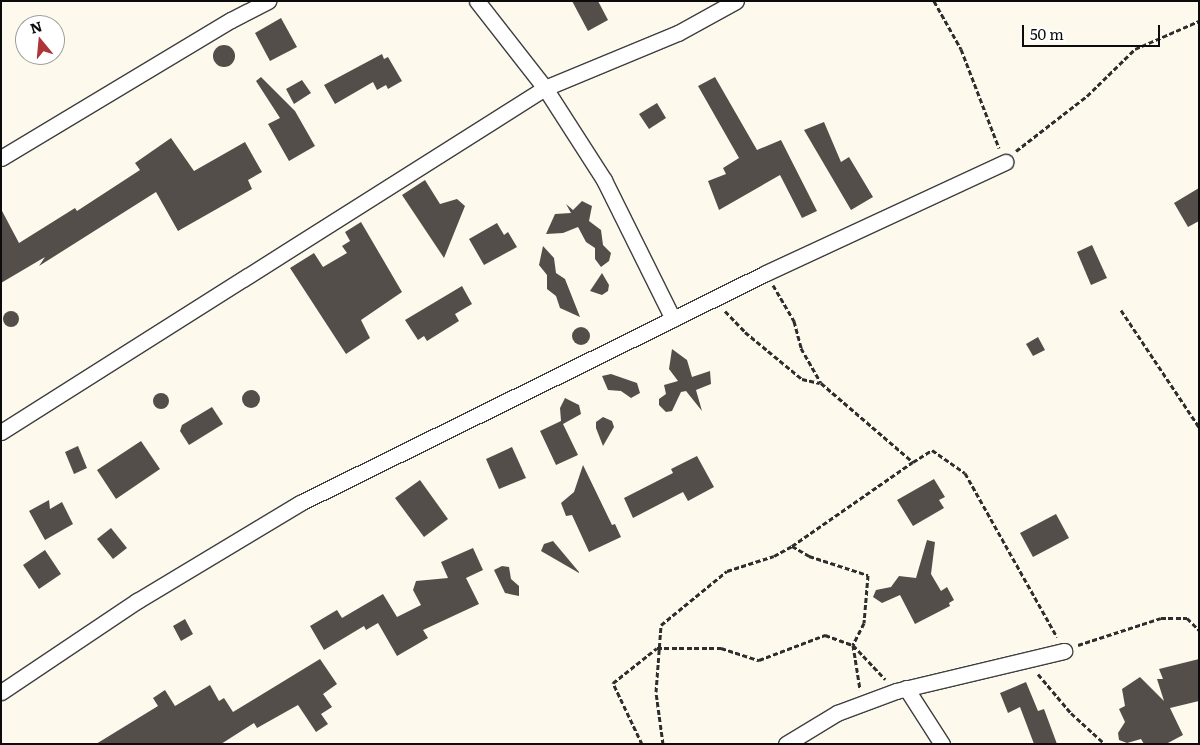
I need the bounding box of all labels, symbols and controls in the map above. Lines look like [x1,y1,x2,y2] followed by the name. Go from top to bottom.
[15,15,65,65] north arrow
[27,15,44,38] text: N
[1025,15,1162,47] scale bar
[1030,22,1064,45] text: 50 m

